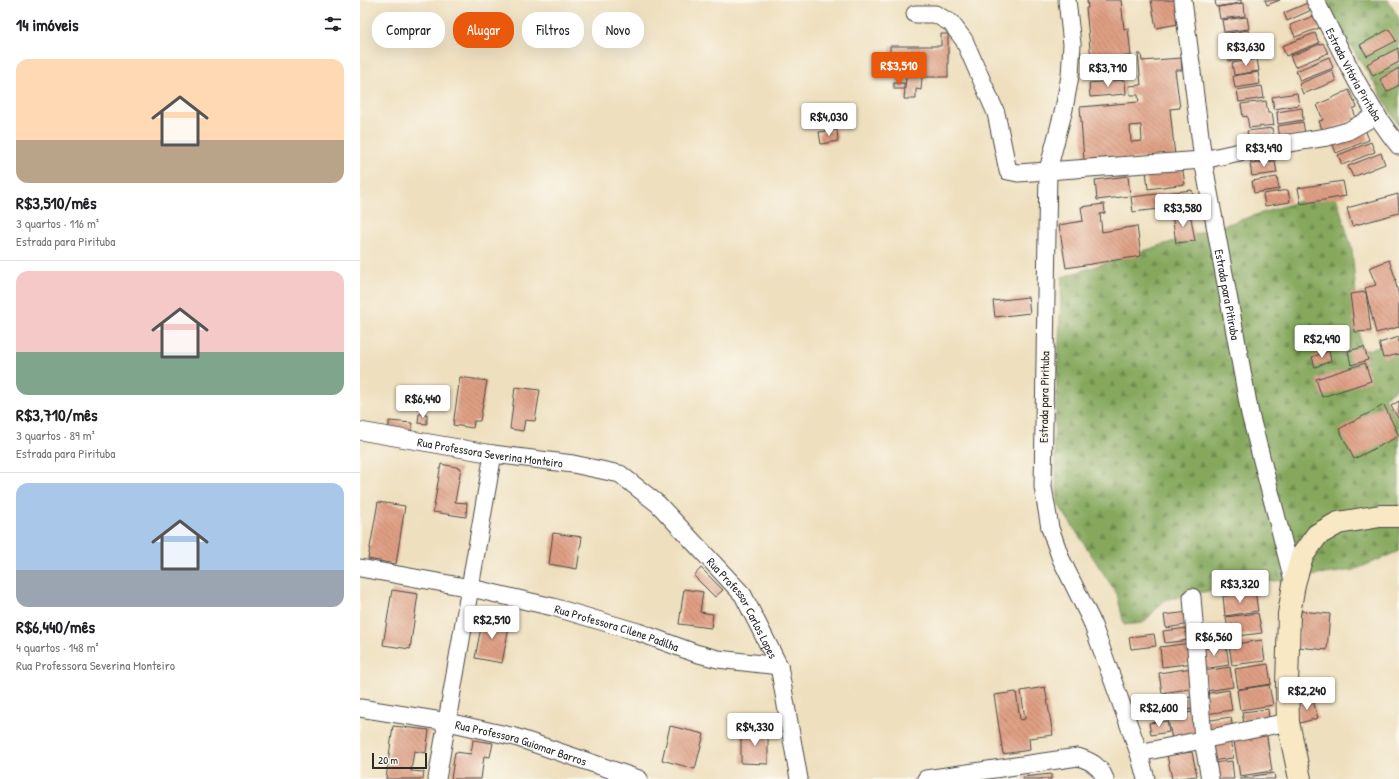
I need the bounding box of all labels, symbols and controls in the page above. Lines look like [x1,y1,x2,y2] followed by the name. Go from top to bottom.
[372,12,445,48] chip: Comprar
[453,12,514,48] chip: Alugar
[522,12,584,48] chip: Filtros
[592,12,644,48] chip: Novo
[16,13,79,36] text: 14 imóveis
[322,13,344,35] icon: filters
[1322,25,1387,124] street label: Estrada Vitória Pirituba
[1209,33,1283,67] pin: R$3,630
[1227,37,1265,55] text: R$3,630
[862,52,936,86] pin: R$3,510
[1071,54,1145,88] pin: R$3,710
[881,56,918,74] text: R$3,510
[1089,58,1127,76] text: R$3,710
[144,85,216,157] icon: home
[792,103,866,137] pin: R$4,030
[810,107,848,125] text: R$4,030
[1227,134,1301,168] pin: R$3,490
[1246,138,1282,156] text: R$3,490
[16,191,96,214] text: R$3,510/mês
[1146,194,1220,228] pin: R$3,580
[1164,198,1202,216] text: R$3,580
[16,214,99,232] text: 3 quartos · 116 m²
[16,232,115,250] text: Estrada para Pirituba
[1211,248,1245,342] street label: Estrada para Pitiruba
[144,297,216,369] icon: home
[1285,325,1359,359] pin: R$2,490
[1304,329,1340,347] text: R$2,490
[1035,351,1053,443] street label: Estrada para Pirituba
[386,385,460,419] pin: R$6,440
[405,389,441,407] text: R$6,440
[16,403,98,426] text: R$3,710/mês
[16,426,95,444] text: 3 quartos · 89 m²
[416,433,564,471] street label: Rua Professora Severina Monteiro
[16,444,115,462] text: Estrada para Pirituba
[144,509,216,581] icon: home
[703,553,782,661] street label: Rua Professor Carlos Lopes
[1203,570,1277,604] pin: R$3,320
[1221,574,1259,592] text: R$3,320
[553,600,682,655] street label: Rua Professora Cilene Padilha
[455,606,529,640] pin: R$2,510
[473,610,511,628] text: R$2,510
[16,615,95,638] text: R$6,440/mês
[1177,623,1251,657] pin: R$6,560
[1196,627,1232,645] text: R$6,560
[16,638,99,656] text: 4 quartos · 148 m²
[16,656,175,674] text: Rua Professora Severina Monteiro
[1270,677,1344,711] pin: R$2,240
[1288,681,1326,699] text: R$2,240
[1122,694,1196,728] pin: R$2,600
[1140,698,1178,716] text: R$2,600
[718,713,792,747] pin: R$4,330
[454,715,589,769] street label: Rua Professora Guiomar Barros
[736,717,774,735] text: R$4,330
[372,751,427,770] scale bar
[378,753,398,767] text: 20 m

